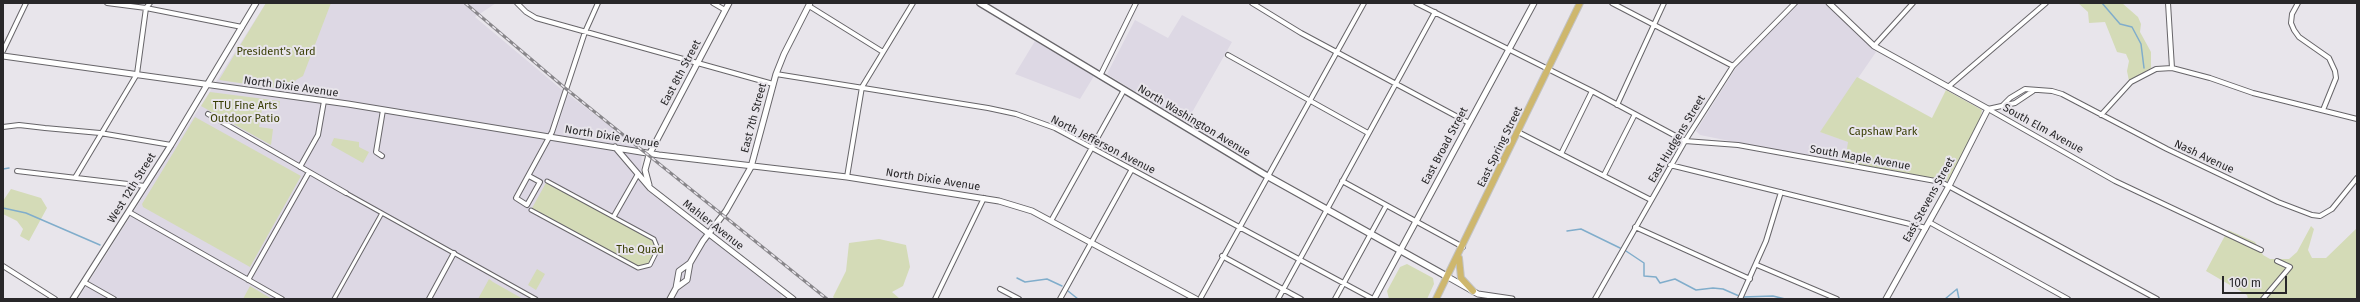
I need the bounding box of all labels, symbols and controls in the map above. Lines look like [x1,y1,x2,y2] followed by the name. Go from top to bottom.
[658,38,704,108] street label: East 8th Street
[236,45,316,59] park label: President's Yard
[243,74,339,100] street label: North Dixie Avenue
[738,82,770,154] street label: East 7th Street
[1135,82,1253,160] street label: North Washington Avenue
[1646,93,1708,185] street label: East Hudgens Street
[210,99,280,125] park label: TTU Fine Arts Outdoor Patio
[2000,101,2086,157] street label: South Elm Avenue
[1475,104,1525,190] street label: East Spring Street
[1419,105,1471,187] street label: East Broad Street
[1048,113,1158,177] street label: North Jefferson Avenue
[564,123,660,151] street label: North Dixie Avenue
[1849,125,1917,139] park label: Capshaw Park
[2172,137,2236,177] street label: Nash Avenue
[1809,143,1911,173] street label: South Maple Avenue
[105,150,159,226] street label: West 12th Street
[1900,155,1958,245] street label: East Stevens Street
[885,166,981,194] street label: North Dixie Avenue
[680,197,746,253] street label: Mahler Avenue
[616,243,664,257] park label: The Quad
[2224,268,2289,294] scale bar
[2229,276,2261,290] text: 100 m

